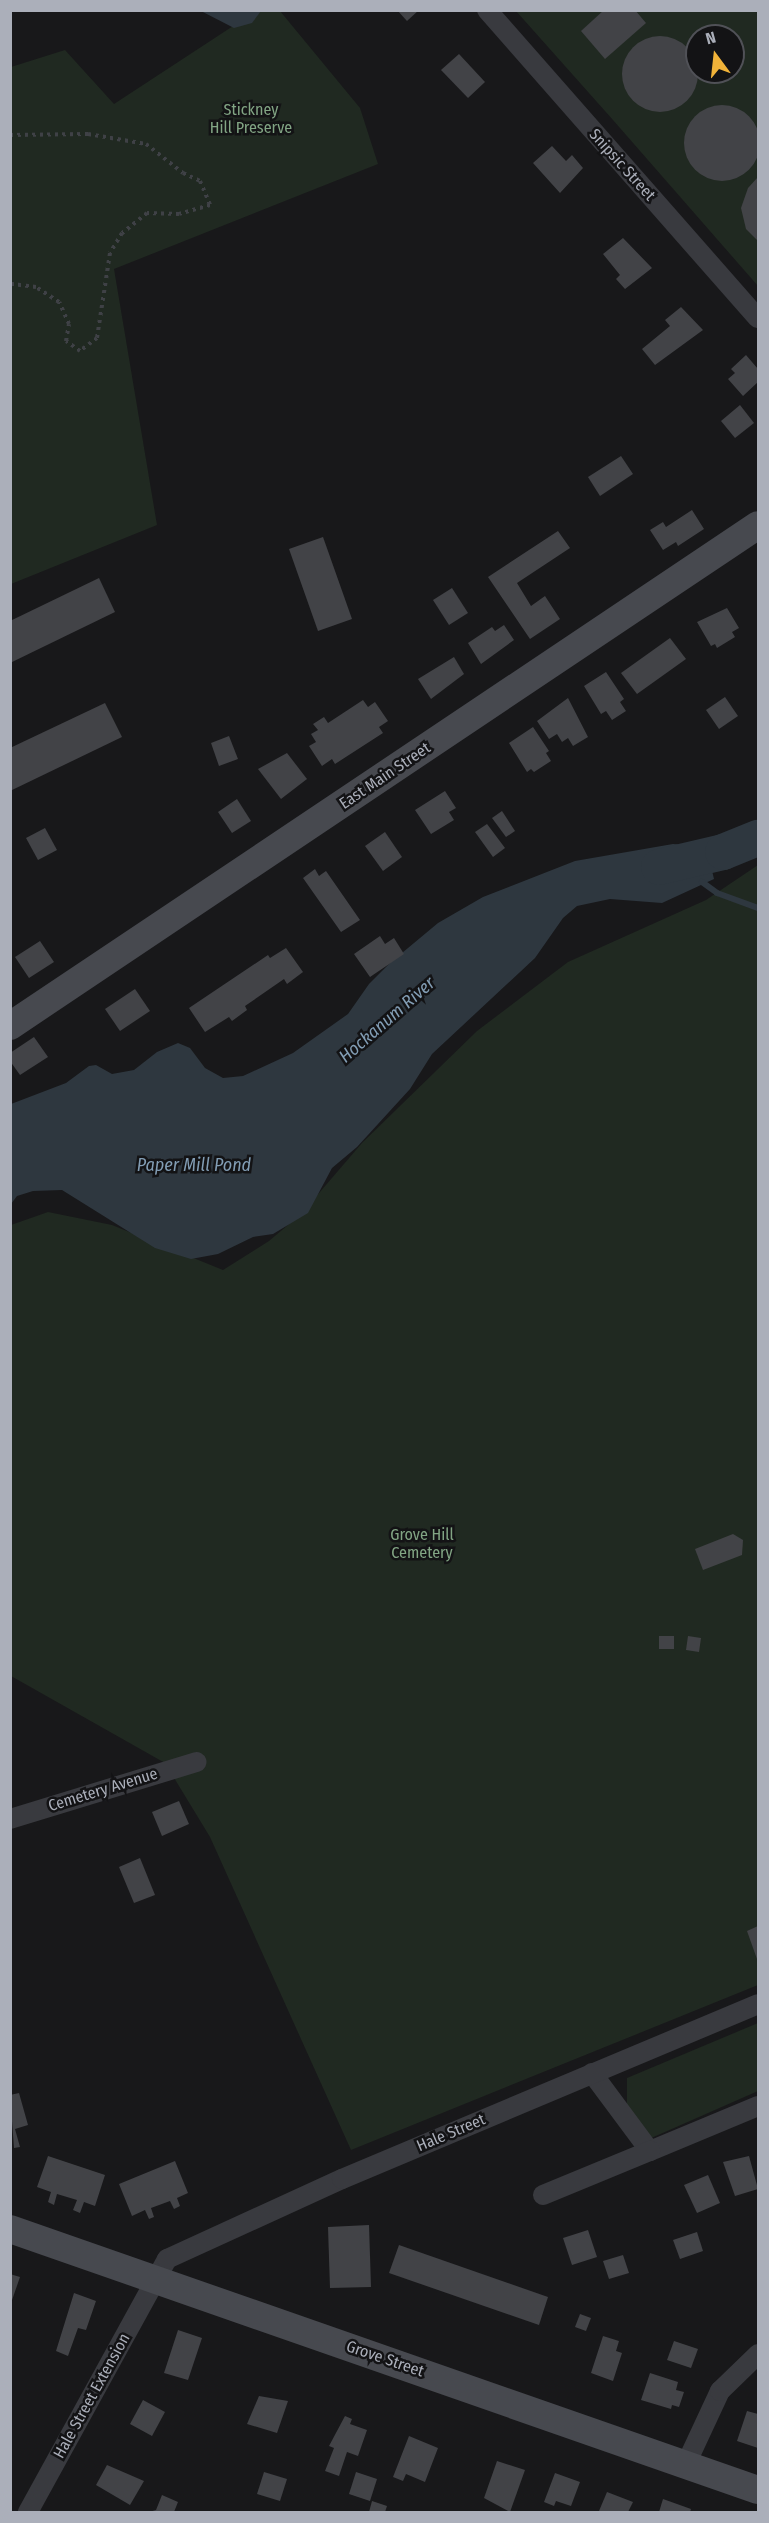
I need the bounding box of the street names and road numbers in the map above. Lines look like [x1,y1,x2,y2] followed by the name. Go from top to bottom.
[585,125,659,205] street label: Snipsic Street
[336,739,434,813] street label: East Main Street
[46,1764,160,1816] street label: Cemetery Avenue
[414,2110,488,2156] street label: Hale Street
[50,2330,134,2462] street label: Hale Street Extension
[344,2337,426,2381] street label: Grove Street

